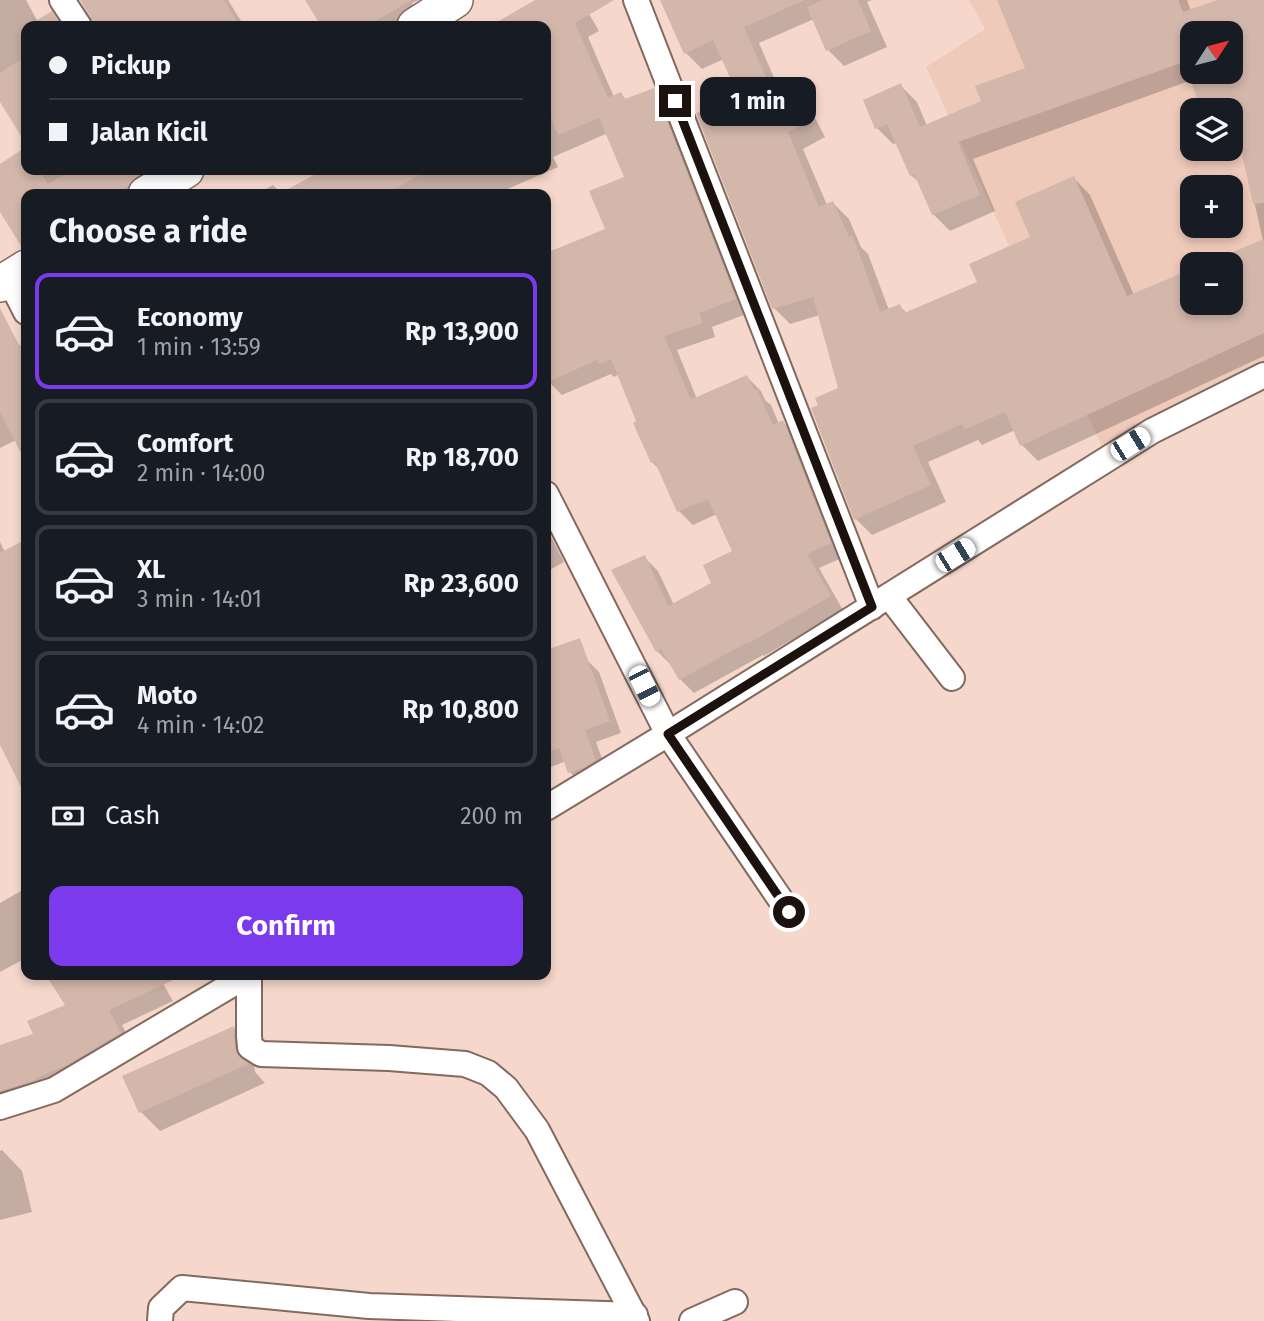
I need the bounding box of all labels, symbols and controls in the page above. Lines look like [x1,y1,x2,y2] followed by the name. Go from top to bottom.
[1180,21,1242,84] north arrow
[1180,21,1243,315] map controls
[91,50,171,81] text: Pickup
[700,76,815,126] callout: 1 min
[659,85,691,117] route end
[730,87,786,115] text: 1 min
[1180,98,1243,161] button: layers
[91,117,208,148] text: Jalan Kicil
[1180,175,1243,238] button: +
[49,212,247,250] text: Choose a ride
[1180,252,1243,315] button: −
[53,300,116,363] icon: car
[137,302,243,333] text: Economy
[405,316,519,347] text: Rp 13,900
[137,333,261,361] text: 1 min · 13:59
[1107,424,1154,464] car
[53,426,116,489] icon: car
[137,428,233,459] text: Comfort
[406,442,519,473] text: Rp 18,700
[137,459,265,487] text: 2 min · 14:00
[932,535,979,575] car
[53,552,116,615] icon: car
[137,554,165,585] text: XL
[403,568,519,599] text: Rp 23,600
[137,585,262,613] text: 3 min · 14:01
[626,663,663,709] car
[53,678,116,741] icon: car
[137,680,197,711] text: Moto
[402,694,519,725] text: Rp 10,800
[137,711,264,739] text: 4 min · 14:02
[49,797,87,835] icon: cash
[105,800,161,831] text: Cash
[460,802,523,830] text: 200 m
[49,886,523,966] button: Confirm
[773,896,805,928] route start

